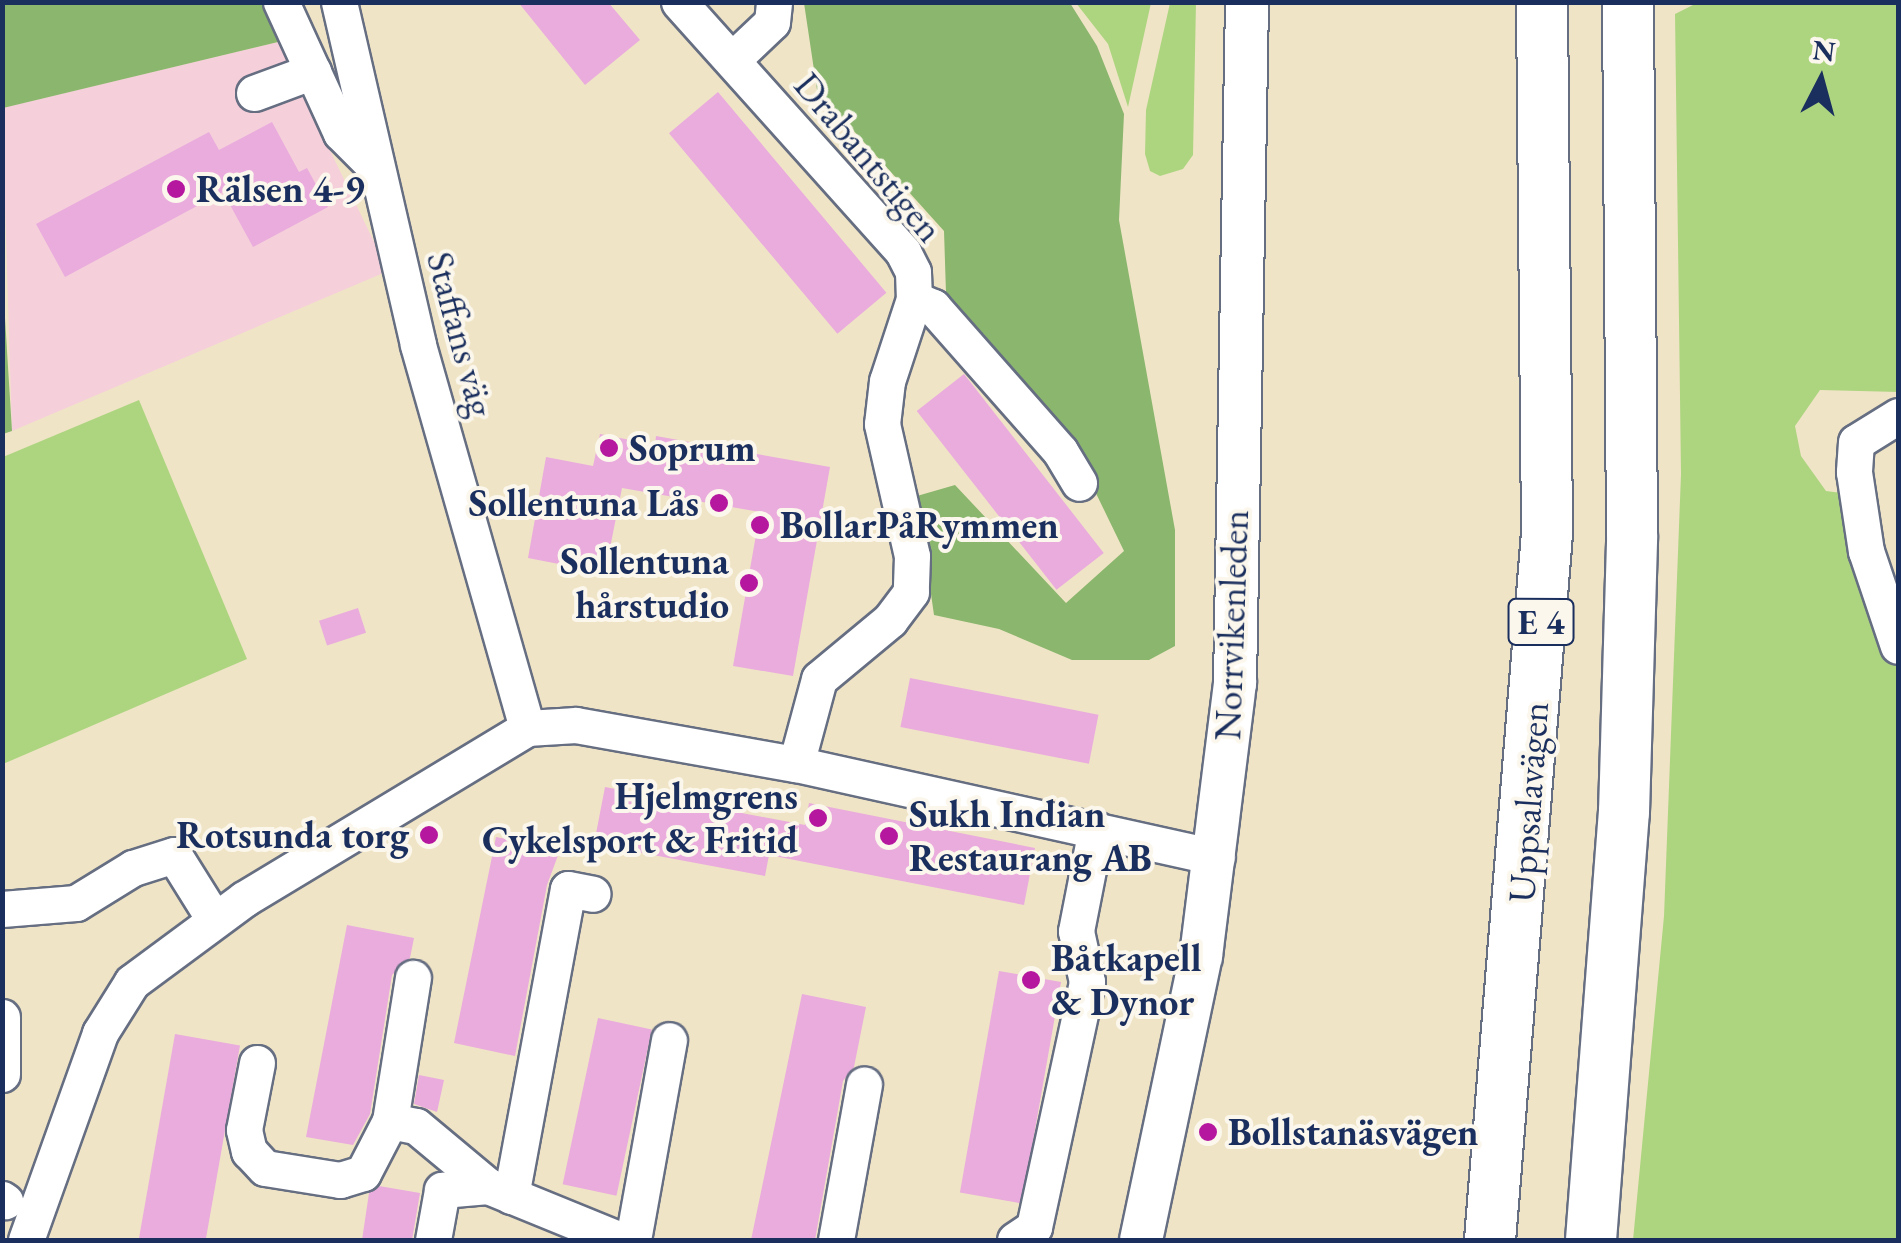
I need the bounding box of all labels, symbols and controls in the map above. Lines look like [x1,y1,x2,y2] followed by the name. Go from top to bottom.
[1771,30,1871,130] north arrow
[1811,31,1837,69] text: N
[785,63,953,251] street label: Drabantstigen
[196,166,365,212] place label: Rälsen 4-9
[165,178,187,200] marker: Rälsen 4-9
[417,247,505,421] street label: Staffans väg
[629,425,756,471] place label: Soprum
[598,437,620,459] marker: Soprum
[469,480,699,526] place label: Sollentuna Lås
[708,492,730,514] marker: Sollentuna Lås
[780,502,1059,548] place label: BollarPåRymmen
[1204,509,1258,741] street label: Norrvikenleden
[749,514,771,536] marker: BollarPåRymmen
[560,538,729,628] place label: Sollentuna hårstudio
[738,572,760,594] marker: Sollentuna hårstudio
[1506,592,1576,652] road number: E 4
[1498,700,1558,904] street label: Uppsalavägen
[482,773,798,862] place label: Hjelmgrens Cykelsport & Fritid
[909,791,1152,881] place label: Sukh Indian Restaurang AB
[807,807,829,829] marker: Hjelmgrens Cykelsport & Fritid
[176,812,409,858] place label: Rotsunda torg
[418,824,440,846] marker: Rotsunda torg
[878,825,900,847] marker: Sukh Indian Restaurang AB
[1051,935,1202,1024] place label: Båtkapell & Dynor
[1020,969,1042,991] marker: Båtkapell & Dynor
[1228,1109,1479,1155] place label: Bollstanäsvägen
[1197,1121,1219,1143] marker: Bollstanäsvägen

